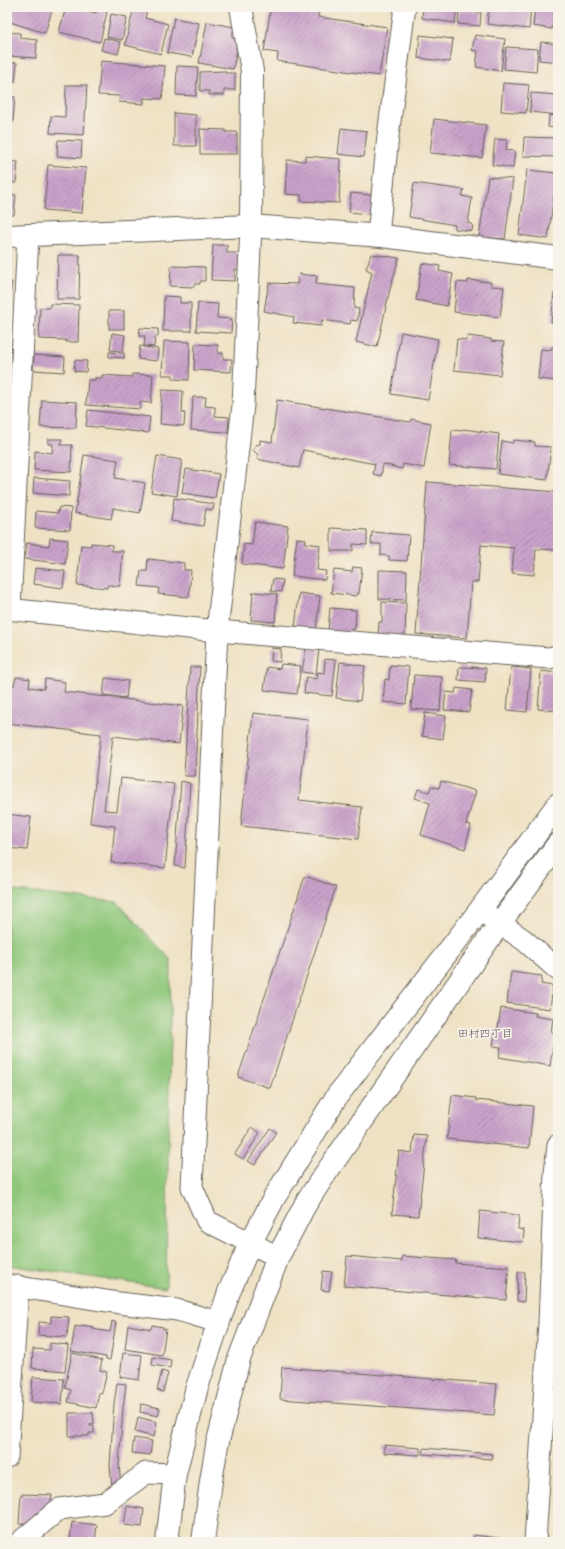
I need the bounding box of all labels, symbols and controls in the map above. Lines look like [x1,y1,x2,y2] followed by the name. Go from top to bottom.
[458,1027,513,1040] district label: 田村四丁目

